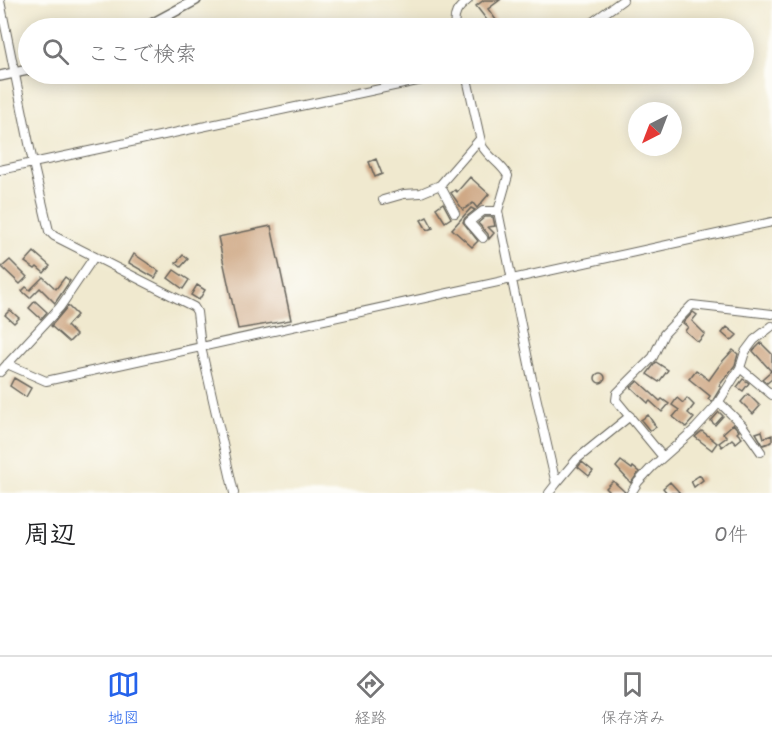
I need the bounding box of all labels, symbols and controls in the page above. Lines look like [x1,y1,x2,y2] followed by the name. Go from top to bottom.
[18,18,754,84] search box
[39,35,72,68] icon: search
[87,39,197,68] text: ここで検索
[628,102,682,156] north arrow
[24,516,76,551] text: 周辺
[714,521,748,547] text: 0件
[107,668,140,728] tab: 地図
[354,668,387,728] tab: 経路
[601,668,665,728] tab: 保存済み

